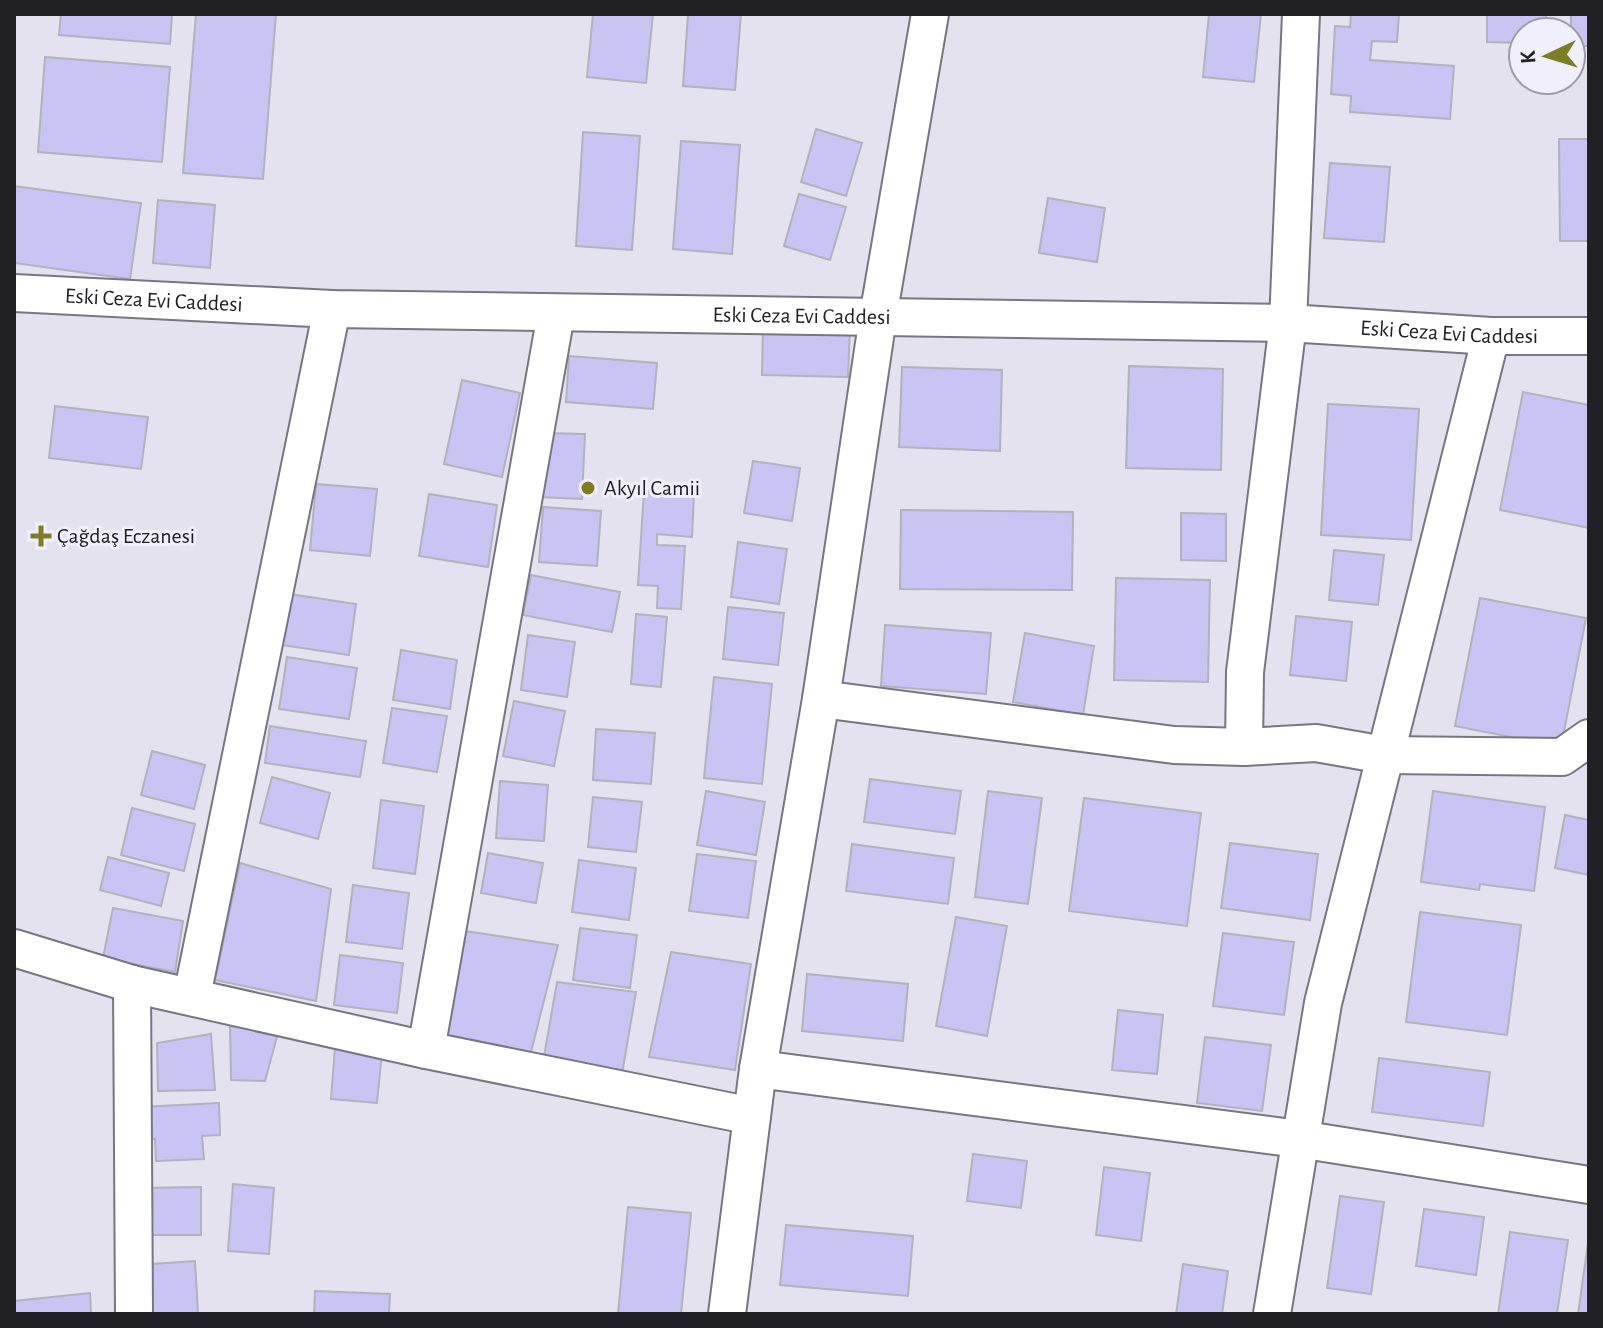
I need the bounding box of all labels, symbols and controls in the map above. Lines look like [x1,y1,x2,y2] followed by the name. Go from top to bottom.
[1507,16,1587,96] north arrow
[1517,49,1539,65] text: K
[64,285,243,315] street label: Eski Ceza Evi Caddesi
[712,304,891,328] street label: Eski Ceza Evi Caddesi
[1360,317,1538,347] street label: Eski Ceza Evi Caddesi
[604,477,700,499] place label: Akyıl Camii
[579,479,597,497] marker: Akyıl Camii
[57,525,195,547] place label: Çağdaş Eczanesi
[32,527,50,545] marker: Çağdaş Eczanesi

